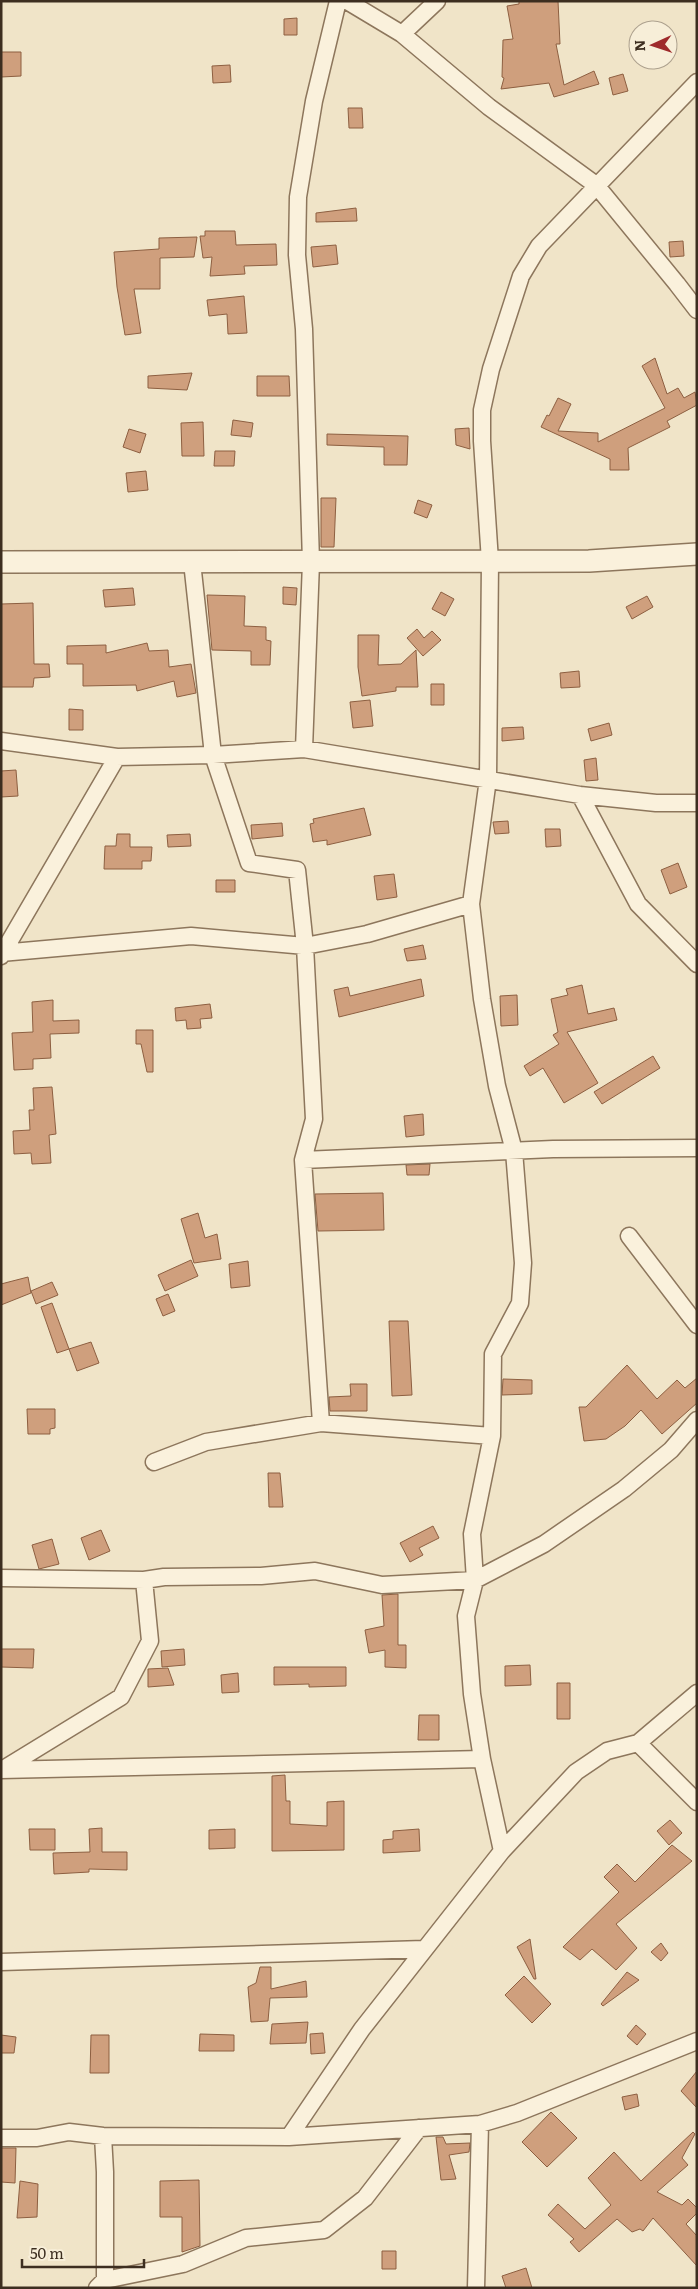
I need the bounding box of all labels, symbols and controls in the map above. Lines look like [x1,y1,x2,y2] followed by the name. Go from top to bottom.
[628,20,678,70] north arrow
[629,39,649,52] text: N
[22,2236,145,2268] scale bar
[30,2241,64,2264] text: 50 m

